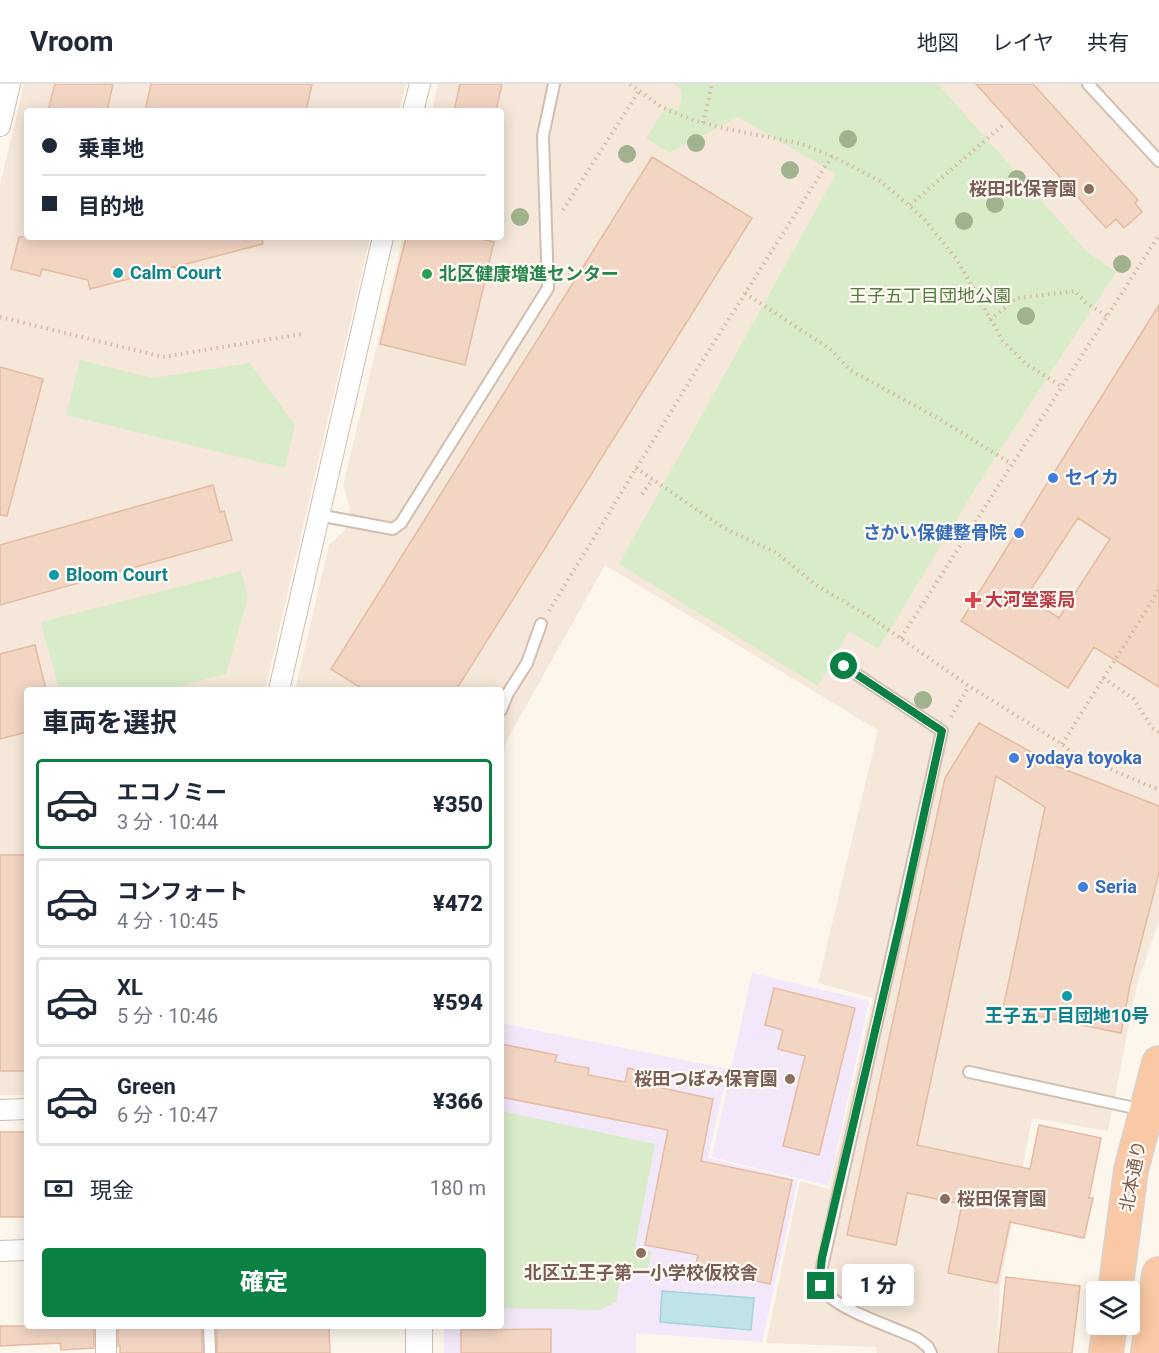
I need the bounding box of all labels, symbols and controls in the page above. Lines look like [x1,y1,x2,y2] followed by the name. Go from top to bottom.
[30,25,114,58] text: Vroom
[917,31,959,55] text: 地図
[992,31,1054,55] text: レイヤ
[1087,31,1129,55] text: 共有
[78,136,144,161] text: 乗車地
[969,178,1077,199] place label: 桜田北保育園
[1082,182,1096,196] marker: 桜田北保育園
[78,194,144,219] text: 目的地
[130,262,221,283] place label: Calm Court
[439,263,619,284] place label: 北区健康増進センター
[111,266,125,280] marker: Calm Court
[420,267,434,281] marker: 北区健康増進センター
[849,285,1011,306] park label: 王子五丁目団地公園
[1065,467,1119,488] place label: セイカ
[1046,471,1060,485] marker: セイカ
[863,522,1007,543] place label: さかい保健整骨院
[1012,526,1026,540] marker: さかい保健整骨院
[66,564,168,585] place label: Bloom Court
[47,568,61,582] marker: Bloom Court
[985,589,1075,610] place label: 大河堂薬局
[966,593,980,607] marker: 大河堂薬局
[830,652,857,679] route start
[42,707,177,739] text: 車両を選択
[1026,747,1142,768] place label: yodaya toyoka
[1007,751,1021,765] marker: yodaya toyoka
[45,777,99,831] icon: car
[117,780,227,805] text: エコノミー
[433,792,483,817] text: ¥350
[117,810,218,834] text: 3 分 · 10:44
[45,876,99,930] icon: car
[1095,876,1137,897] place label: Seria
[117,879,248,904] text: コンフォート
[1076,880,1090,894] marker: Seria
[433,891,483,916] text: ¥472
[117,909,218,933] text: 4 分 · 10:45
[45,975,99,1029] icon: car
[117,975,143,1000] text: XL
[1060,989,1074,1003] marker: 王子五丁目団地10号
[433,990,483,1015] text: ¥594
[117,1004,218,1028] text: 5 分 · 10:46
[985,1005,1149,1026] place label: 王子五丁目団地10号
[634,1068,778,1089] place label: 桜田つぼみ保育園
[783,1072,797,1086] marker: 桜田つぼみ保育園
[45,1074,99,1128] icon: car
[117,1074,176,1099] text: Green
[433,1089,483,1114] text: ¥366
[117,1103,218,1127] text: 6 分 · 10:47
[1115,1139,1150,1213] street label: 北本通り
[42,1172,75,1205] icon: cash
[430,1176,486,1200] text: 180 m
[90,1178,134,1203] text: 現金
[957,1188,1047,1209] place label: 桜田保育園
[938,1192,952,1206] marker: 桜田保育園
[634,1246,648,1260] marker: 北区立王子第一小学校仮校舎
[42,1248,486,1317] button: 確定
[524,1262,758,1283] place label: 北区立王子第一小学校仮校舎
[842,1265,914,1307] callout: 1 分
[807,1272,834,1299] route end
[860,1273,896,1297] text: 1 分
[1086,1281,1140,1335] map controls
[1086,1281,1140,1335] button: layers

